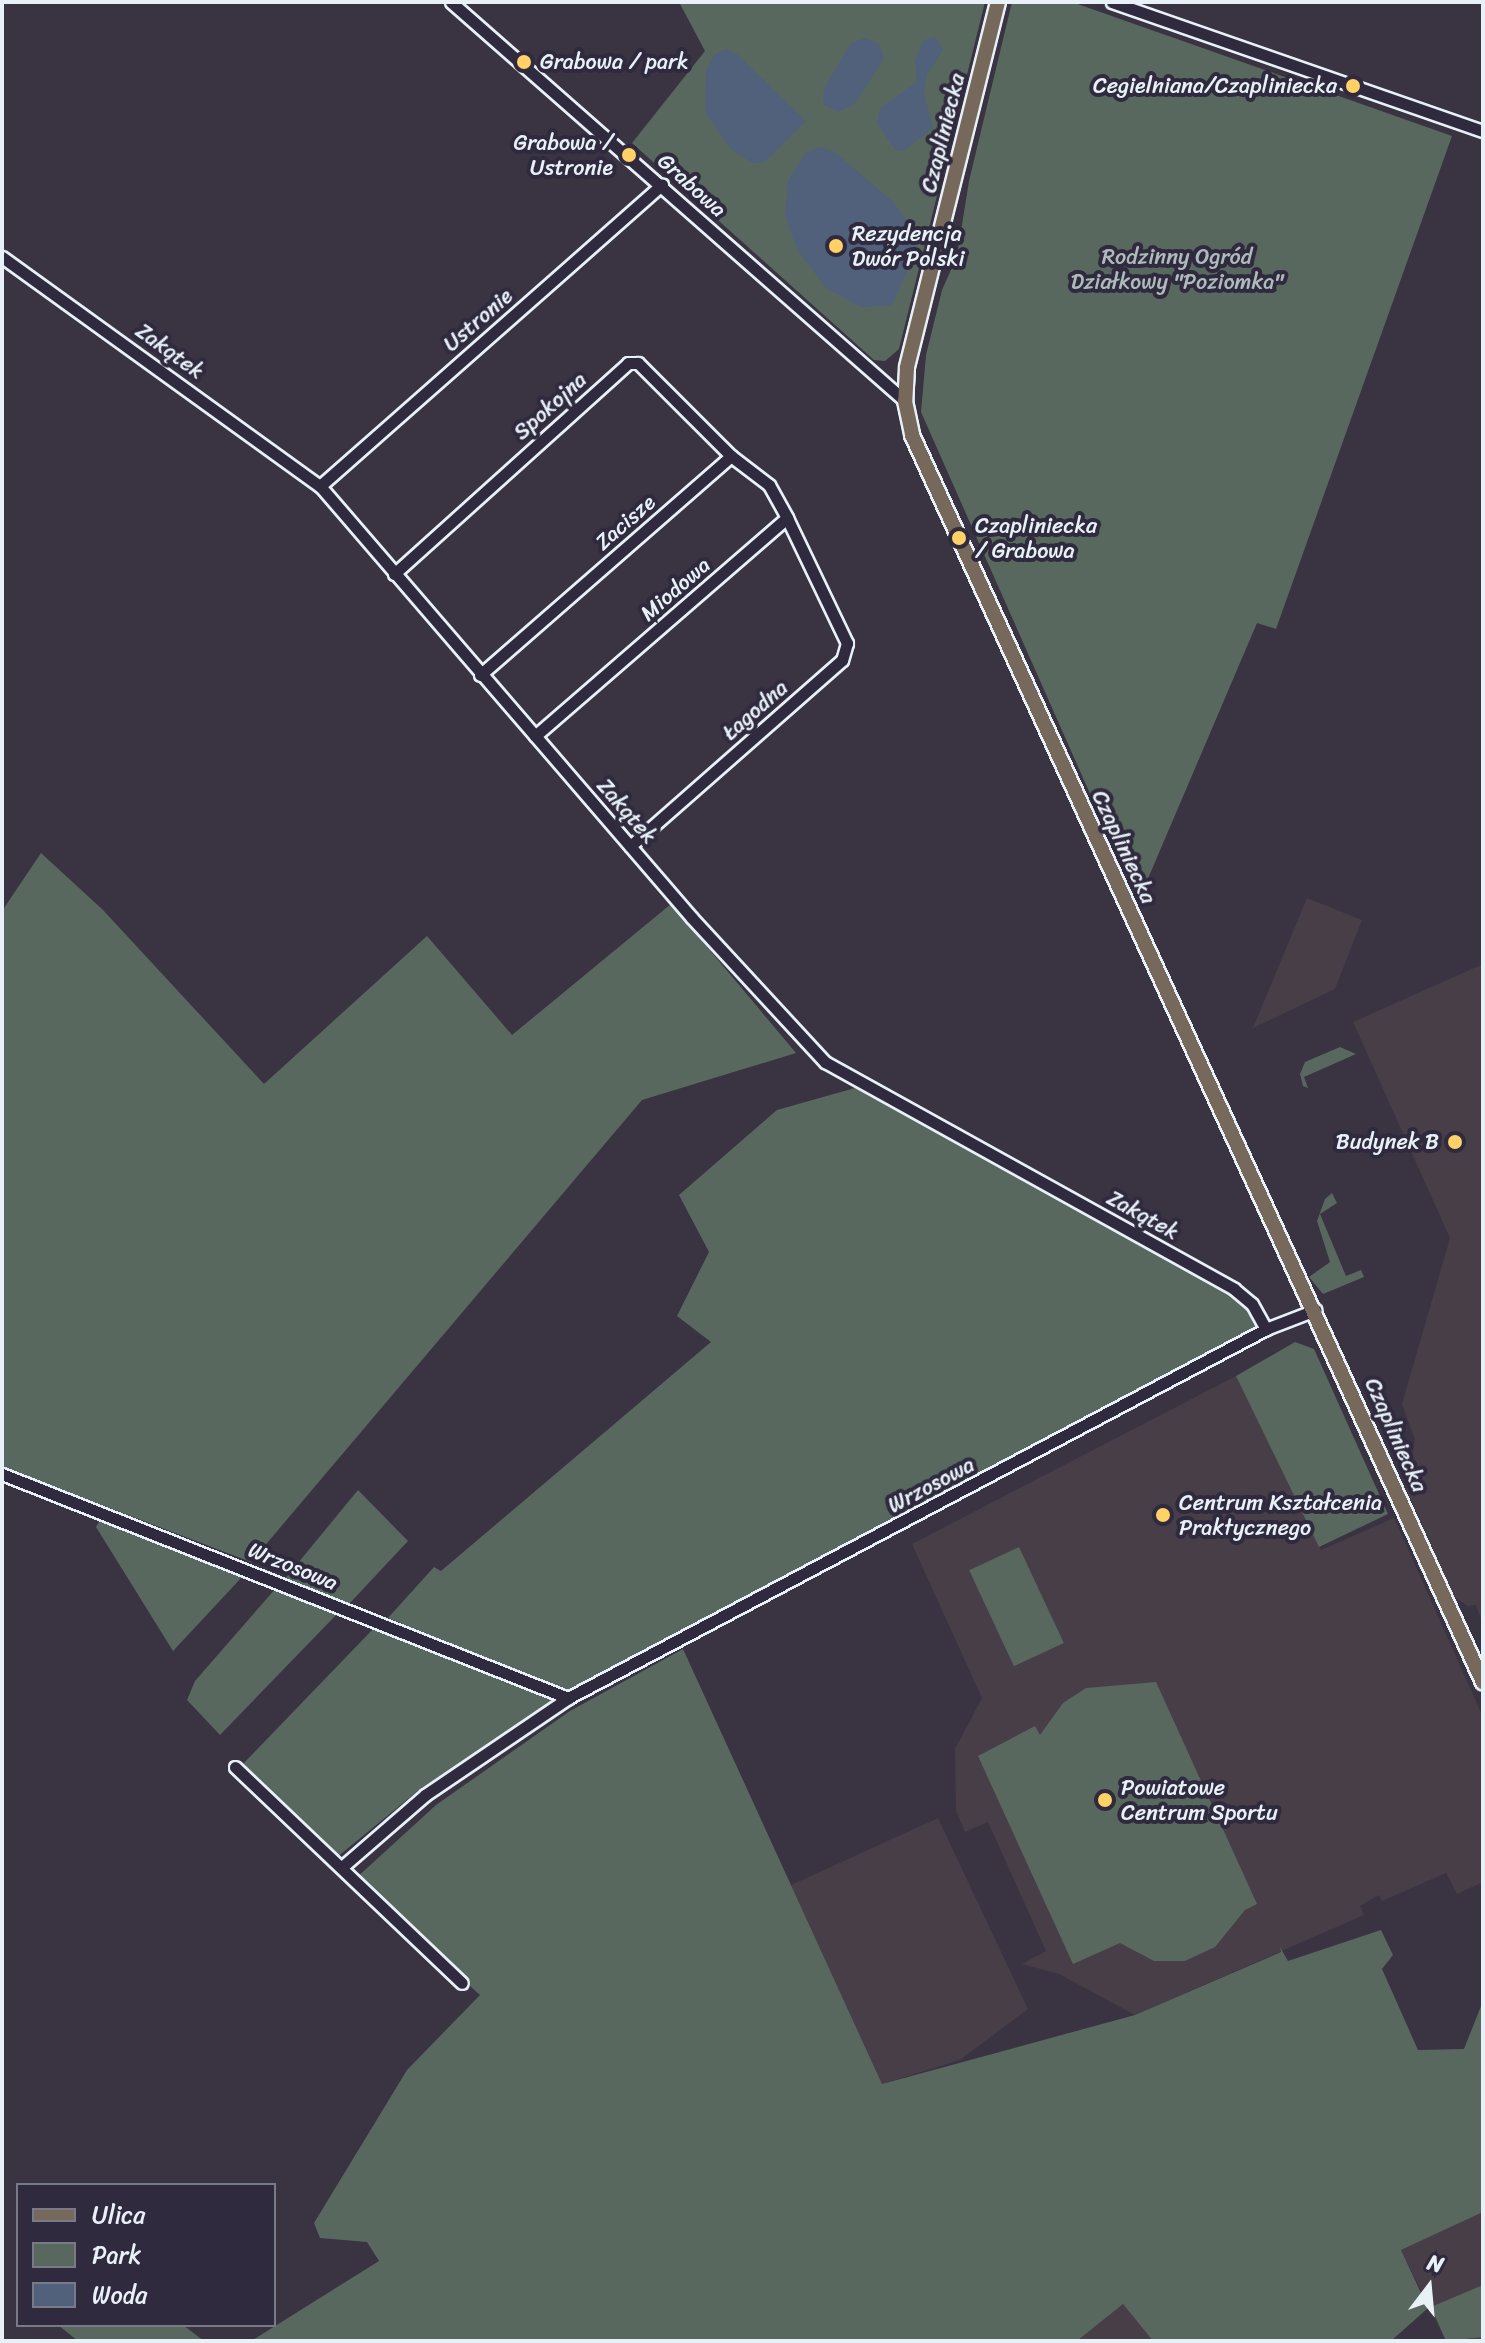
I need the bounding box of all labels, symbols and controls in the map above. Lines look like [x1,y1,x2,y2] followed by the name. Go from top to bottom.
[540,49,689,75] place label: Grabowa / park
[515,53,533,71] marker: Grabowa / park
[915,71,971,195] street label: Czapliniecka
[1093,73,1337,99] place label: Cegielniana/Czapliniecka
[1344,77,1362,95] marker: Cegielniana/Czapliniecka
[513,129,613,180] place label: Grabowa / Ustronie
[620,146,638,164] marker: Grabowa / Ustronie
[652,147,732,223] street label: Grabowa
[852,220,965,272] place label: Rezydencja Dwór Polski
[827,237,845,255] marker: Rezydencja Dwór Polski
[1071,243,1283,294] park label: Rodzinny Ogród Działkowy "Poziomka"
[438,283,518,357] street label: Ustronie
[131,317,209,385] street label: Zakątek
[508,366,592,446] street label: Spokojna
[589,489,661,555] street label: Zacisze
[975,512,1097,564] place label: Czapliniecka / Grabowa
[950,529,968,547] marker: Czapliniecka / Grabowa
[635,552,715,626] street label: Miodowa
[717,674,793,746] street label: Łagodna
[591,773,663,849] street label: Zakątek
[1086,786,1162,908] street label: Czapliniecka
[1336,1129,1439,1155] place label: Budynek B
[1446,1133,1464,1151] marker: Budynek B
[1102,1184,1184,1246] street label: Zakątek
[1359,1374,1433,1496] street label: Czapliniecka
[883,1451,979,1519] street label: Wrzosowa
[1179,1489,1381,1540] place label: Centrum Kształcenia Praktycznego
[1154,1506,1172,1524] marker: Centrum Kształcenia Praktycznego
[244,1536,342,1596] street label: Wrzosowa
[1121,1774,1277,1826] place label: Powiatowe Centrum Sportu
[1096,1791,1114,1809] marker: Powiatowe Centrum Sportu
[16,2183,276,2327] legend
[92,2194,145,2236] text: Ulica
[92,2234,141,2276] text: Park
[1423,2243,1448,2284] text: N
[1389,2247,1469,2327] north arrow
[92,2274,147,2316] text: Woda

